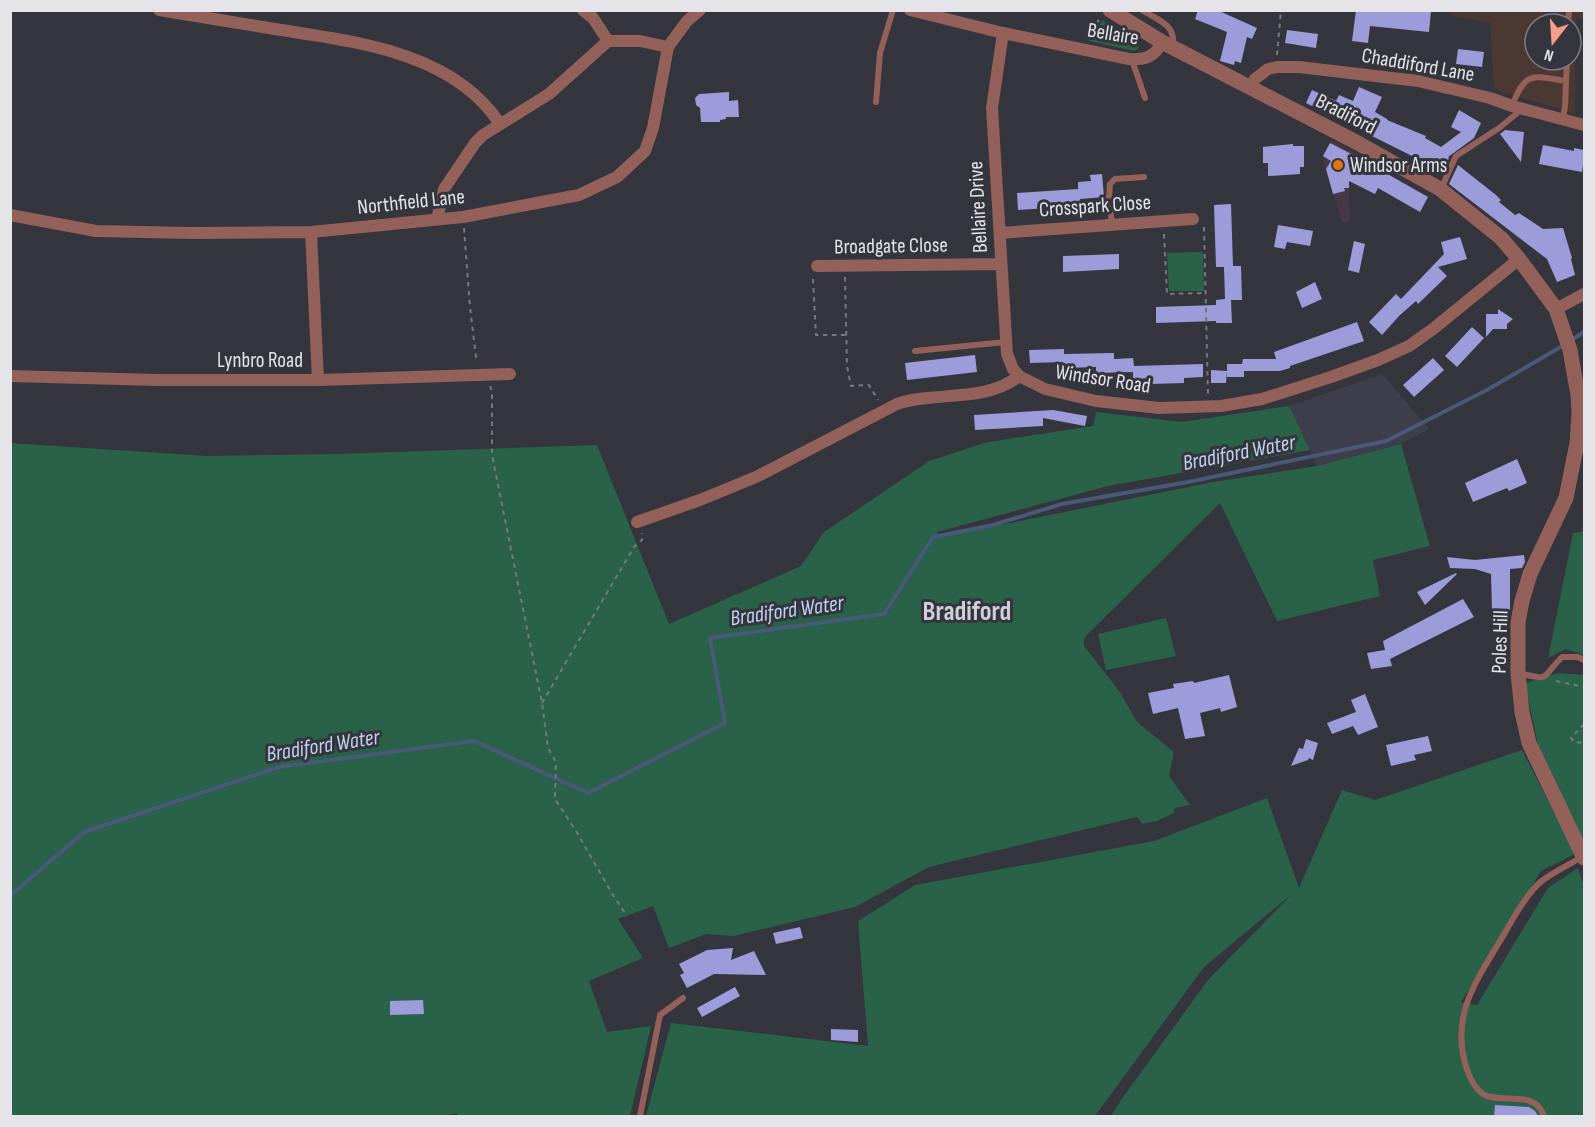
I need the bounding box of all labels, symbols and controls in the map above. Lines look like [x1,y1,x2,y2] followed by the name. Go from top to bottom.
[1523,12,1583,72] north arrow
[1085,18,1141,50] street label: Bellaire
[1360,43,1476,87] street label: Chaddiford Lane
[1542,45,1556,65] text: N
[1312,88,1380,140] street label: Bradiford
[1350,153,1447,178] place label: Windsor Arms
[1331,158,1345,172] marker: Windsor Arms
[963,161,993,253] street label: Bellaire Drive
[356,184,466,220] street label: Northfield Lane
[1038,190,1152,222] street label: Crosspark Close
[834,233,948,259] street label: Broadgate Close
[217,348,303,373] street label: Lynbro Road
[1054,359,1152,399] street label: Windsor Road
[1180,429,1298,477] water label: Bradiford Water
[729,590,846,632] water label: Bradiford Water
[923,596,1011,628] district label: Bradiford
[1486,610,1514,674] street label: Poles Hill
[264,724,382,768] water label: Bradiford Water

